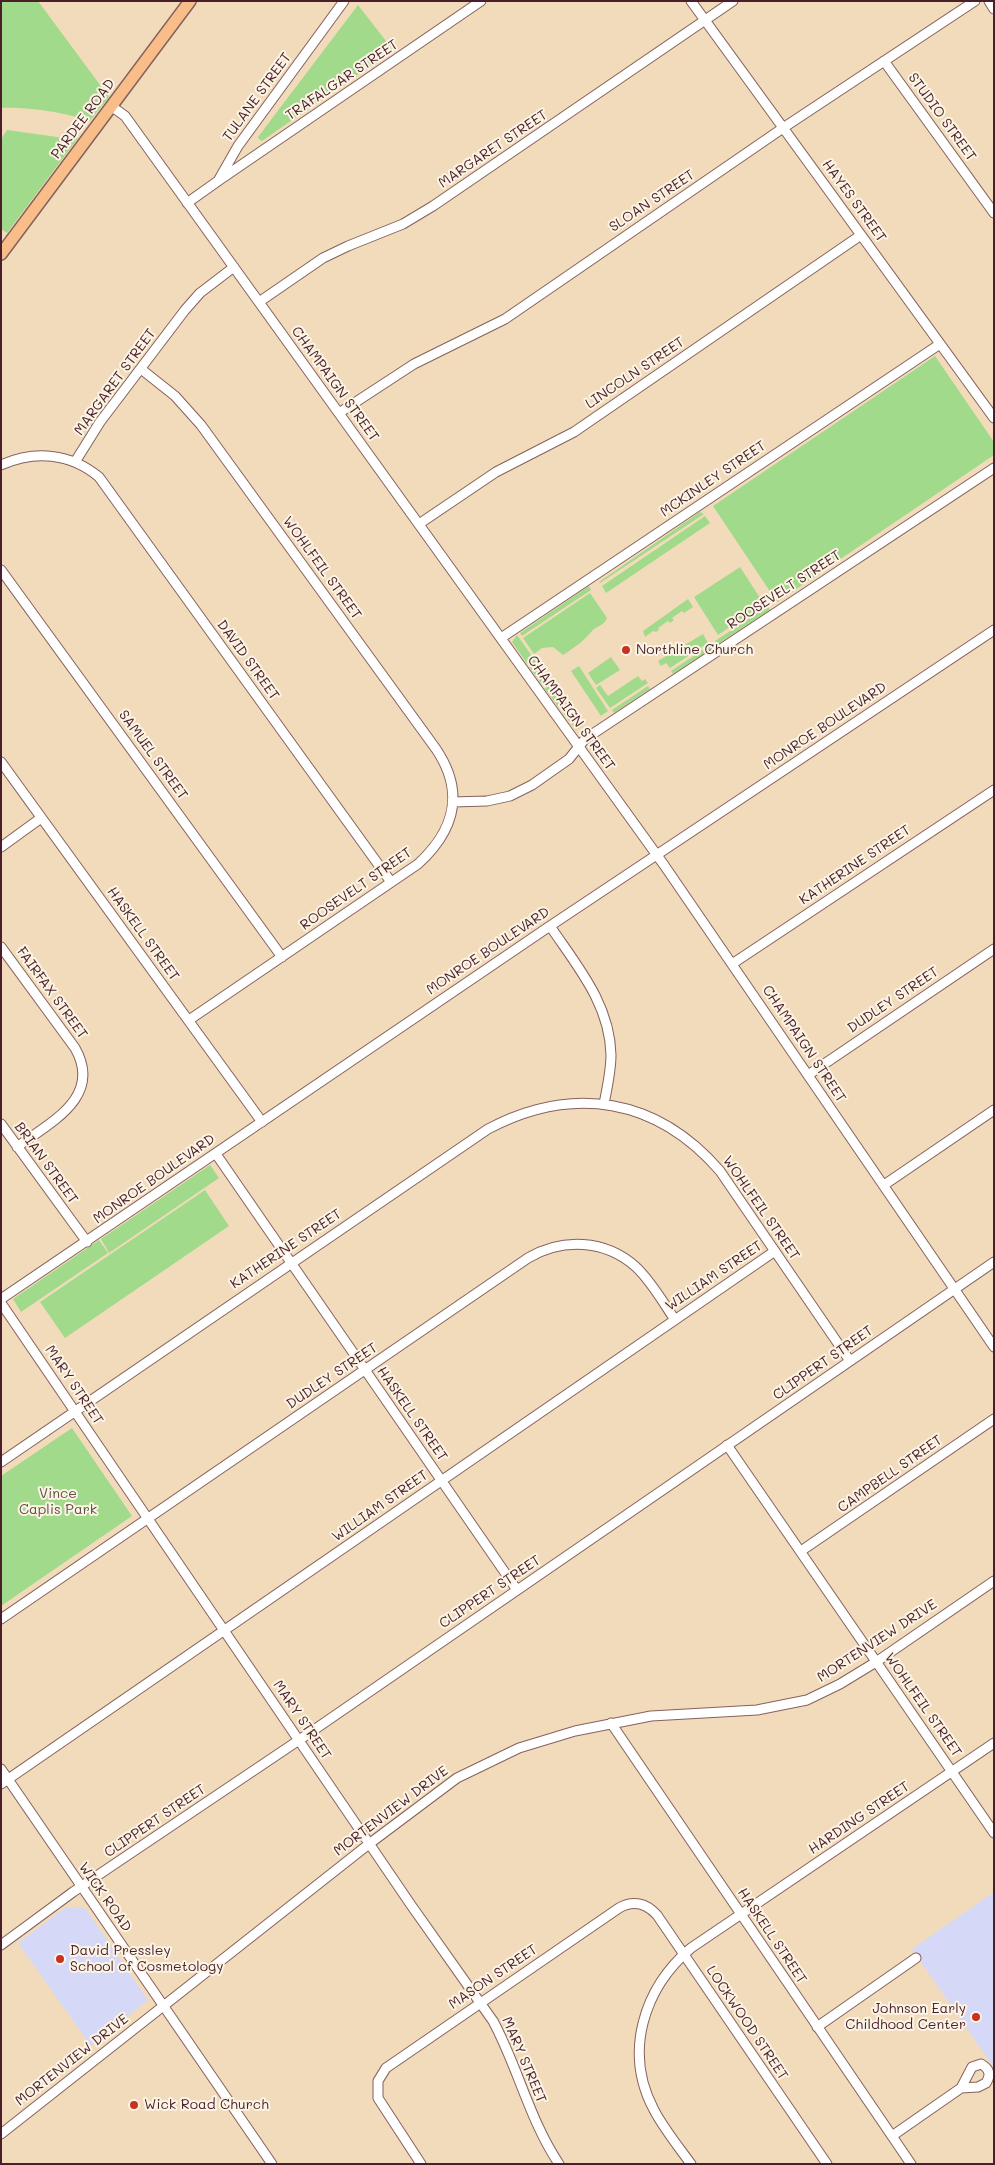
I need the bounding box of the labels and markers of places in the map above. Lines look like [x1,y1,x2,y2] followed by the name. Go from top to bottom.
[636,642,753,658] place label: Northline Church
[620,644,632,656] marker: Northline Church
[70,1943,223,1975] place label: David Pressley School of Cosmetology
[54,1953,66,1965] marker: David Pressley School of Cosmetology
[845,2001,966,2034] place label: Johnson Early Childhood Center
[970,2011,982,2023] marker: Johnson Early Childhood Center
[144,2097,269,2113] place label: Wick Road Church
[128,2099,140,2111] marker: Wick Road Church

